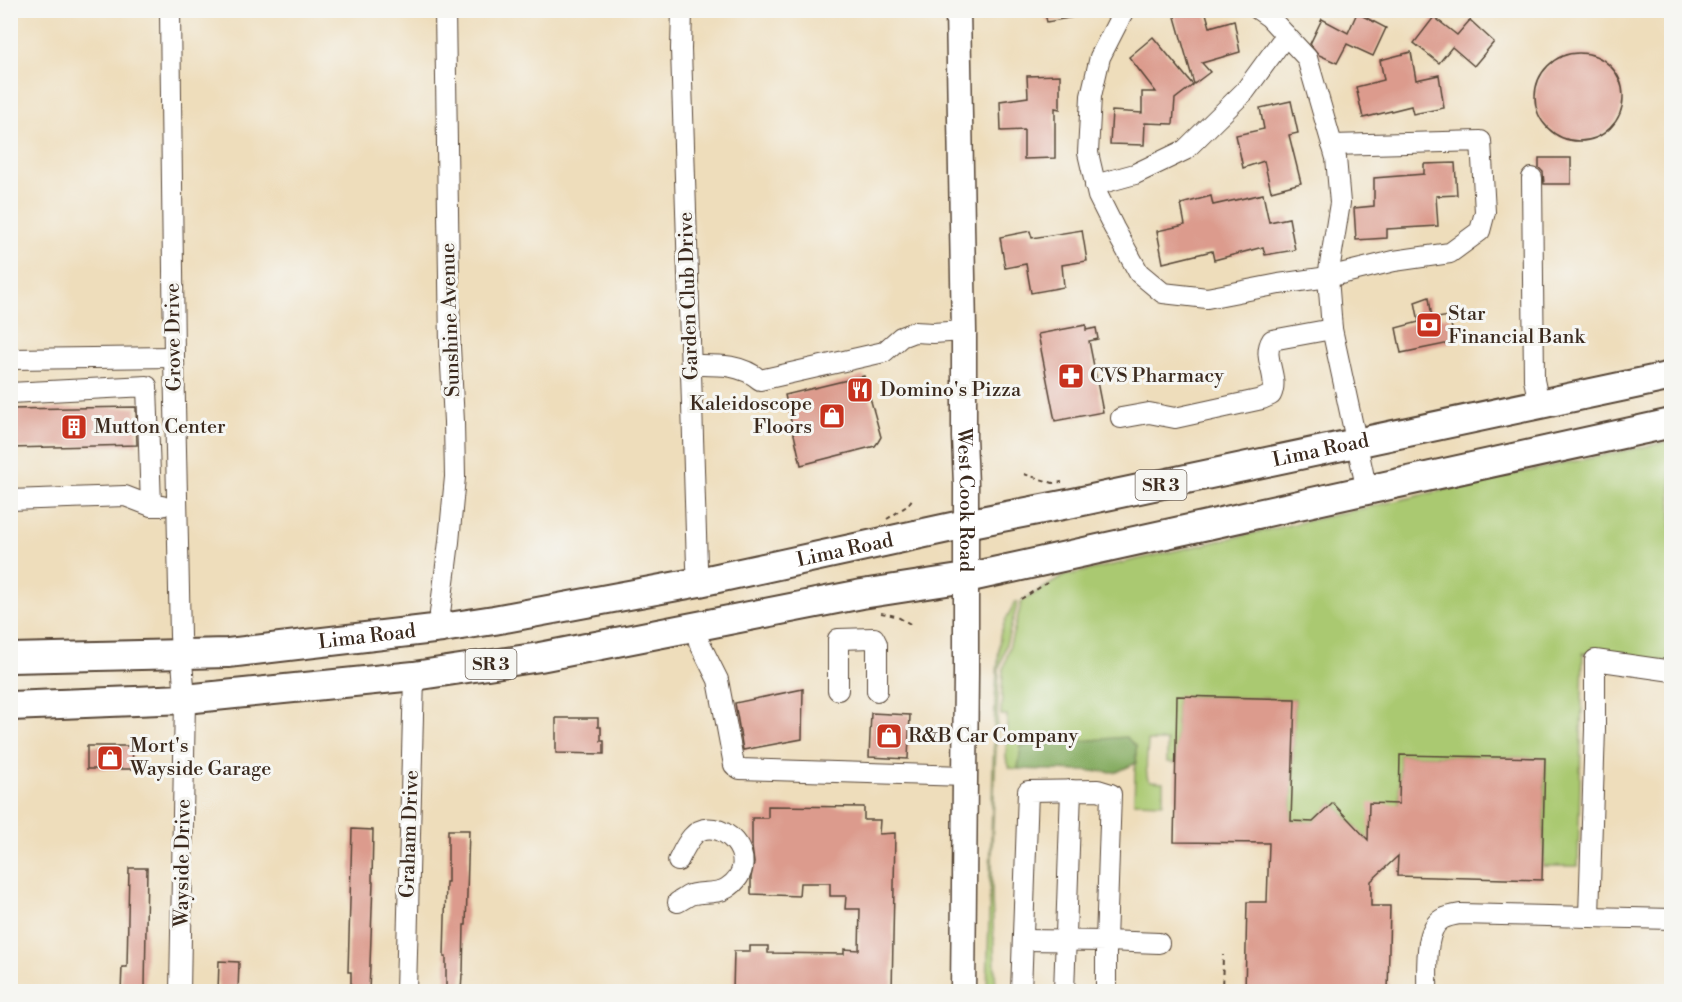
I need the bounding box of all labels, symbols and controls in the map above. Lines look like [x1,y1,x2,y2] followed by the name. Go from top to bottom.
[674,211,704,381] street label: Garden Club Drive
[436,243,466,397] street label: Sunshine Avenue
[161,282,187,392] street label: Grove Drive
[1448,302,1586,350] place label: Star Financial Bank
[1414,310,1444,340] bank icon: Star Financial Bank
[1056,361,1086,391] pharmacy icon: CVS Pharmacy
[1090,364,1224,389] place label: CVS Pharmacy
[845,375,875,405] restaurant icon: Domino's Pizza
[880,378,1022,403] place label: Domino's Pizza
[690,392,812,440] place label: Kaleidoscope Floors
[817,401,847,431] shop icon: Kaleidoscope Floors
[59,412,89,442] building icon: Mutton Center
[94,415,226,440] place label: Mutton Center
[952,427,979,573] street label: West Cook Road
[1270,428,1372,473] street label: Lima Road
[1136,470,1186,500] road number: SR 3
[794,528,896,573] street label: Lima Road
[317,619,418,655] street label: Lima Road
[466,649,516,679] road number: SR 3
[874,721,904,751] shop icon: R&B Car Company
[908,724,1078,749] place label: R&B Car Company
[129,734,271,782] place label: Mort's Wayside Garage
[95,743,125,773] shop icon: Mort's Wayside Garage
[395,770,425,898] street label: Graham Drive
[169,799,197,928] street label: Wayside Drive

